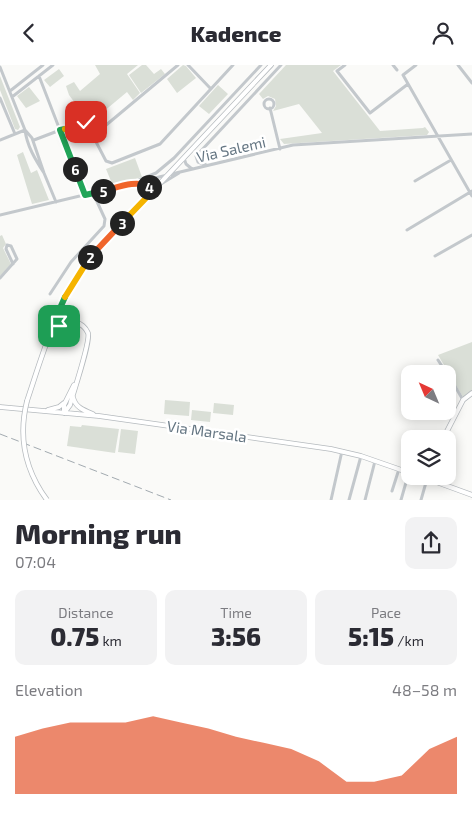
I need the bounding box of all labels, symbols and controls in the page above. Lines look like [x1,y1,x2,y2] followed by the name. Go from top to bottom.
[15,19,43,47] icon: back
[429,19,457,47] icon: person
[191,20,281,46] text: Kadence
[65,101,107,143] pin
[72,108,100,136] icon: check
[195,132,267,166] street label: Via Salemi
[62,157,88,181] pin: 6
[71,161,80,178] text: 6
[136,175,162,199] pin: 4
[90,179,116,203] pin: 5
[145,179,154,196] text: 4
[100,183,107,200] text: 5
[110,211,134,235] pin: 3
[119,215,126,232] text: 3
[78,245,102,269] pin: 2
[86,249,95,266] text: 2
[38,305,80,347] pin
[45,312,73,340] icon: arrive
[401,365,456,420] north arrow
[401,365,456,485] map controls
[166,416,248,446] street label: Via Marsala
[401,430,456,485] button: layers
[15,516,182,550] text: Morning run
[405,517,457,569] button: share
[15,552,56,571] text: 07:04
[58,604,114,621] text: Distance
[220,604,252,621] text: Time
[371,604,401,621] text: Pace
[50,621,99,651] text: 0.75
[211,621,261,651] text: 3:56
[348,621,394,651] text: 5:15
[99,632,122,649] text: km
[394,632,424,649] text: /km
[15,680,83,699] text: Elevation
[392,680,457,699] text: 48–58 m

